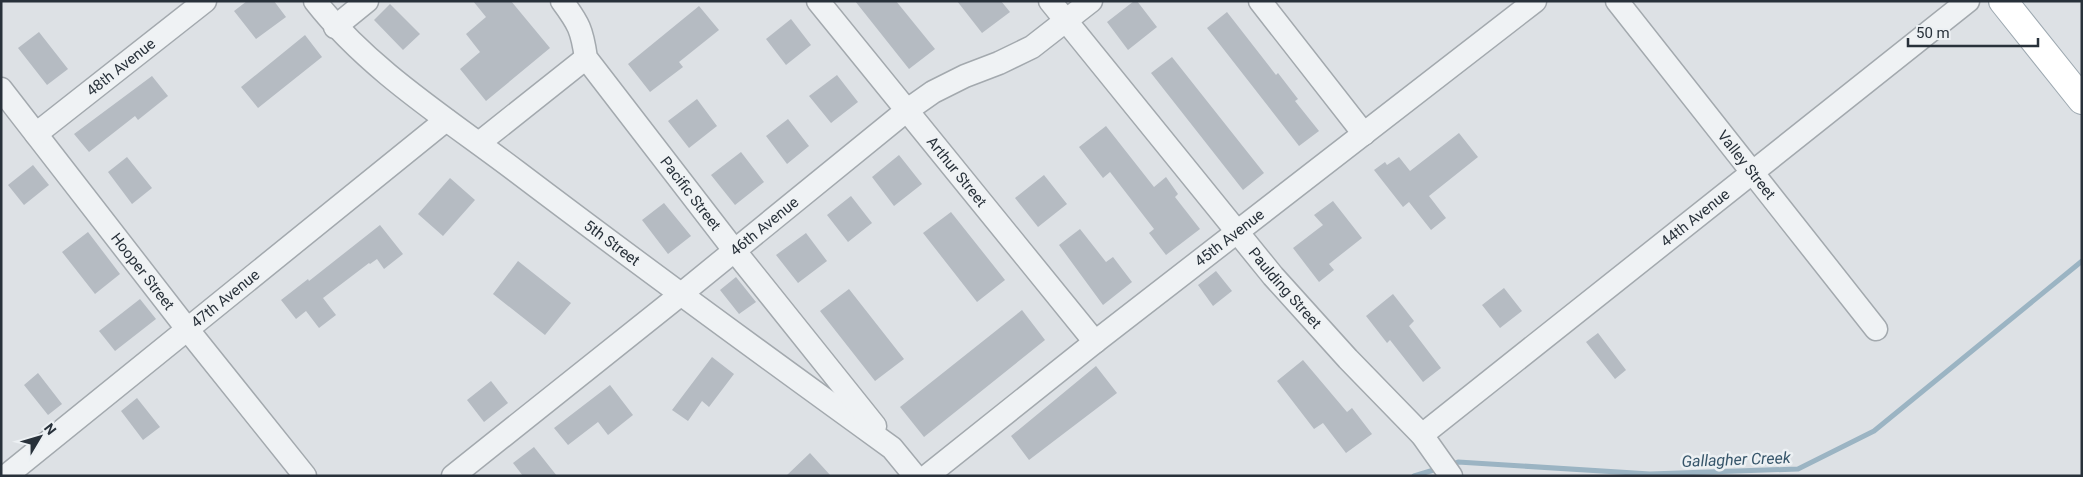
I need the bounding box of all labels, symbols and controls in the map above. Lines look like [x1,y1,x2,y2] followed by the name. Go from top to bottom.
[1908,15,2038,47] scale bar
[1916,24,1950,42] text: 50 m
[83,34,159,100] street label: 48th Avenue
[1714,127,1779,203] street label: Valley Street
[923,133,991,211] street label: Arthur Street
[656,153,725,234] street label: Pacific Street
[1657,185,1733,251] street label: 44th Avenue
[726,193,802,260] street label: 46th Avenue
[1191,205,1268,270] street label: 45th Avenue
[580,216,643,270] street label: 5th Street
[107,229,178,314] street label: Hooper Street
[1245,244,1325,332] street label: Paulding Street
[187,266,263,332] street label: 47th Avenue
[15,412,65,462] north arrow
[41,420,60,438] text: N
[1681,448,1792,471] water label: Gallagher Creek

